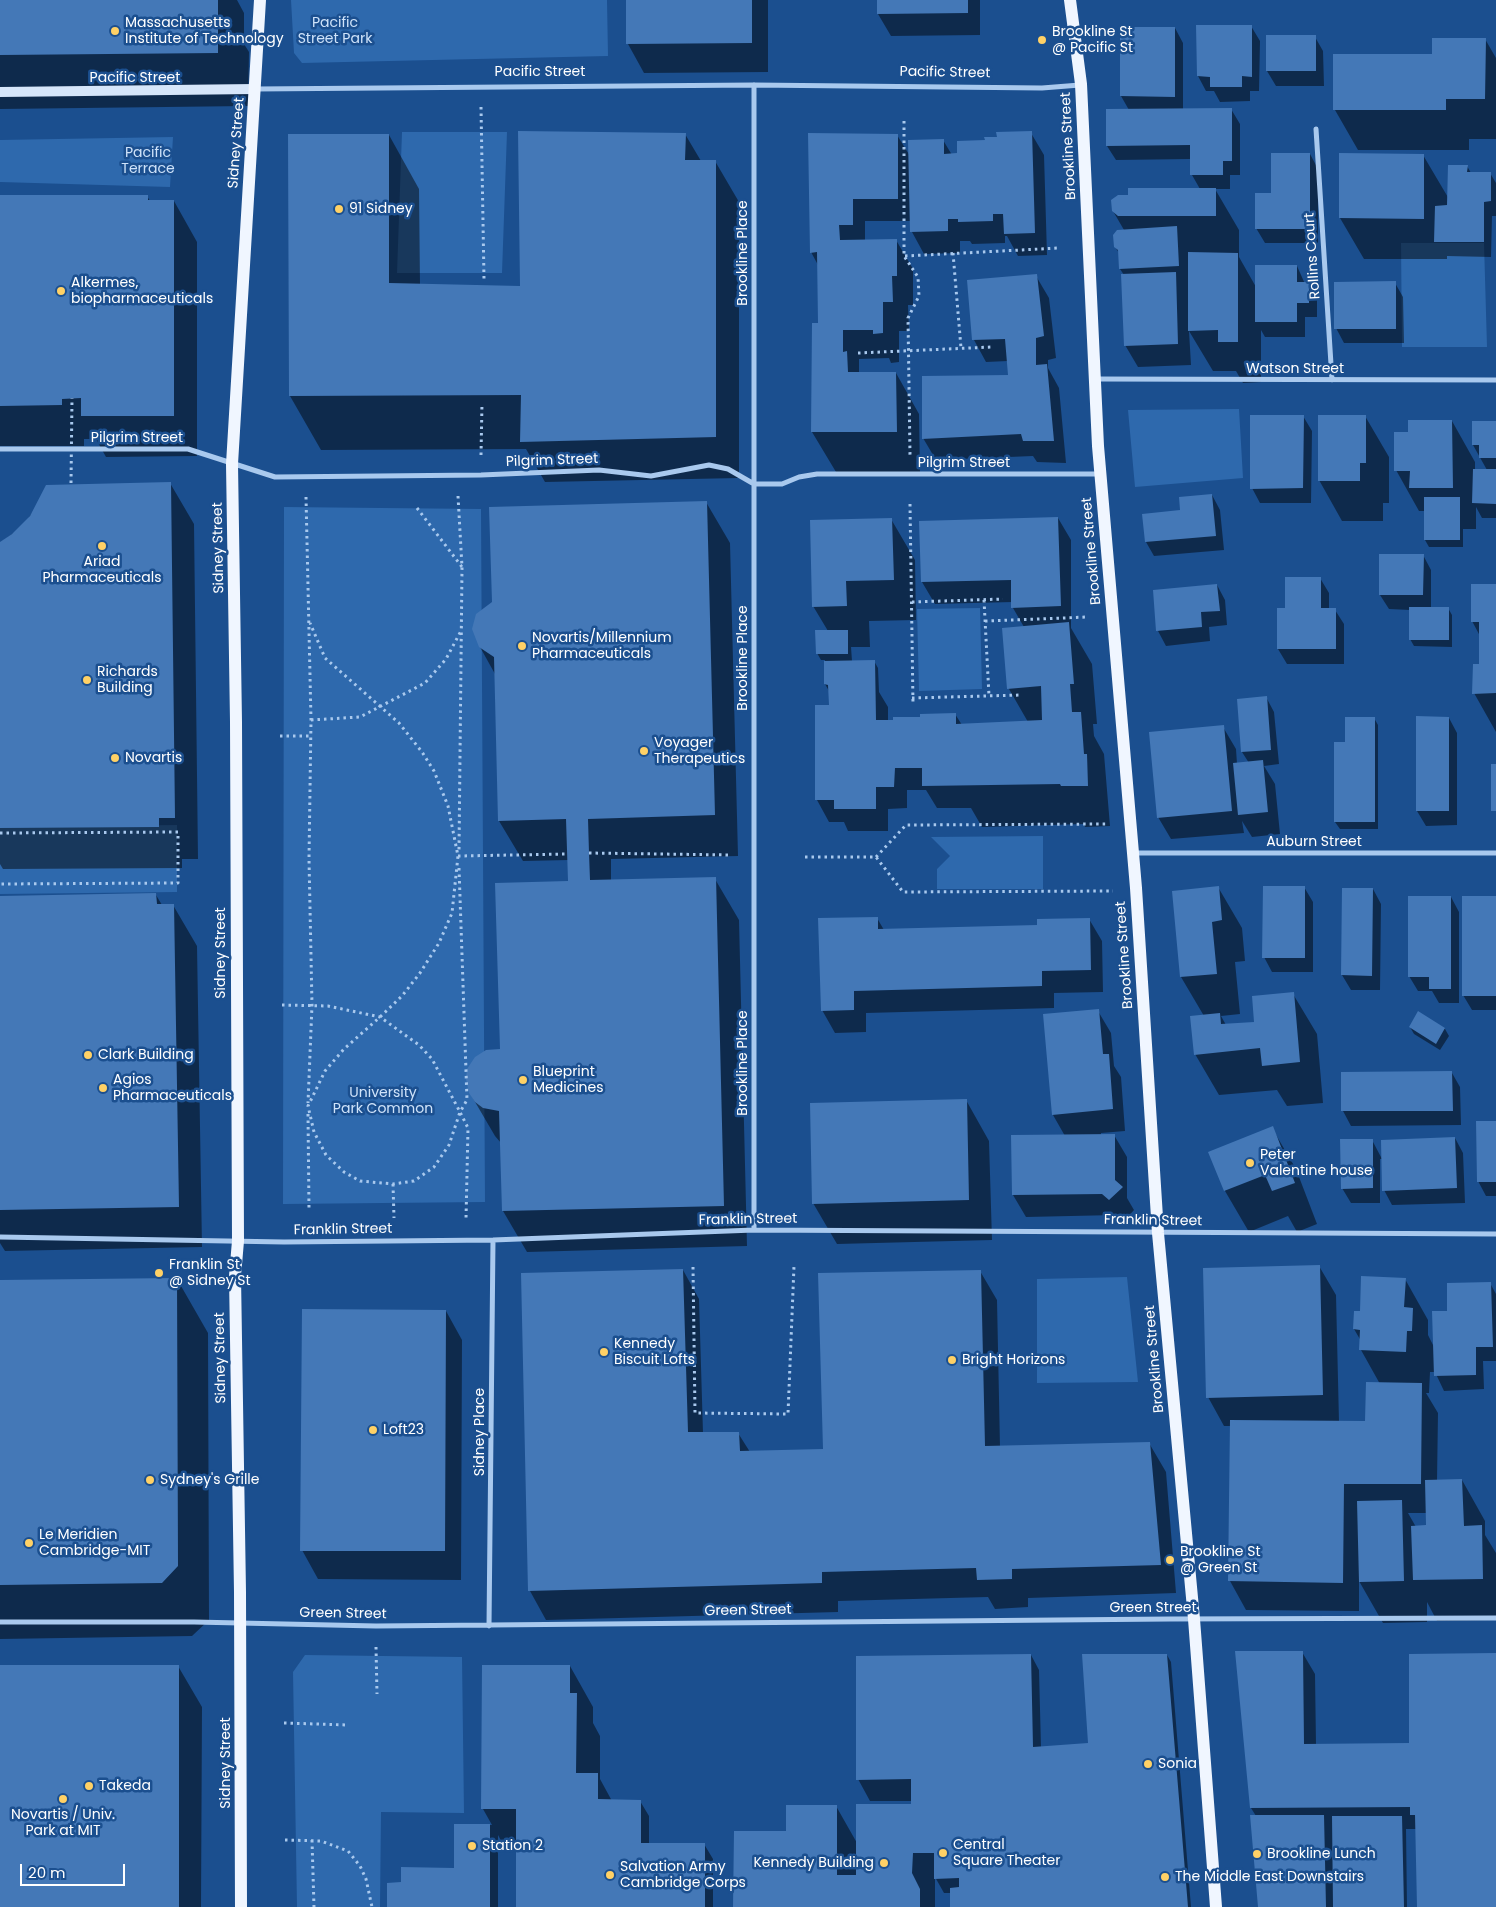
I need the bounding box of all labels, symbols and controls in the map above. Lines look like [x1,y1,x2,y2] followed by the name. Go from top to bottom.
[125,15,284,48] place label: Massachusetts Institute of Technology
[298,15,372,48] park label: Pacific Street Park
[1052,24,1133,56] place label: Brookline St @ Pacific St
[109,25,121,37] marker: Massachusetts Institute of Technology
[1036,34,1048,46] marker: Brookline St @ Pacific St
[495,64,585,80] street label: Pacific Street
[899,64,991,82] street label: Pacific Street
[90,70,180,86] street label: Pacific Street
[1058,92,1080,200] street label: Brookline Street
[225,97,249,189] street label: Sidney Street
[121,145,175,178] park label: Pacific Terrace
[735,200,751,306] street label: Brookline Place
[349,201,413,217] place label: 91 Sidney
[333,203,345,215] marker: 91 Sidney
[1302,212,1324,300] street label: Rollins Court
[71,275,213,308] place label: Alkermes, biopharmaceuticals
[55,285,67,297] marker: Alkermes, biopharmaceuticals
[1246,361,1344,377] street label: Watson Street
[91,430,183,446] street label: Pilgrim Street
[506,451,598,471] street label: Pilgrim Street
[918,455,1010,471] street label: Pilgrim Street
[1079,496,1105,606] street label: Brookline Street
[210,502,228,594] street label: Sidney Street
[96,540,108,552] marker: Ariad Pharmaceuticals
[42,554,162,586] place label: Ariad Pharmaceuticals
[735,605,751,711] street label: Brookline Place
[532,630,672,662] place label: Novartis/Millennium Pharmaceuticals
[516,640,528,652] marker: Novartis/Millennium Pharmaceuticals
[97,664,158,696] place label: Richards Building
[81,674,93,686] marker: Richards Building
[654,735,745,768] place label: Voyager Therapeutics
[638,745,650,757] marker: Voyager Therapeutics
[125,750,182,766] place label: Novartis
[109,752,121,764] marker: Novartis
[1266,834,1362,850] street label: Auburn Street
[1113,900,1137,1010] street label: Brookline Street
[213,907,229,999] street label: Sidney Street
[735,1010,751,1116] street label: Brookline Place
[98,1047,194,1063] place label: Clark Building
[82,1049,94,1061] marker: Clark Building
[533,1064,604,1096] place label: Blueprint Medicines
[113,1072,232,1104] place label: Agios Pharmaceuticals
[517,1074,529,1086] marker: Blueprint Medicines
[97,1082,109,1094] marker: Agios Pharmaceuticals
[333,1085,433,1118] park label: University Park Common
[1260,1147,1373,1180] place label: Peter Valentine house
[1244,1157,1256,1169] marker: Peter Valentine house
[699,1211,797,1229] street label: Franklin Street
[1104,1212,1202,1230] street label: Franklin Street
[294,1221,392,1239] street label: Franklin Street
[169,1257,251,1290] place label: Franklin St @ Sidney St
[153,1267,165,1279] marker: Franklin St @ Sidney St
[1142,1304,1168,1414] street label: Brookline Street
[212,1312,230,1404] street label: Sidney Street
[614,1336,695,1368] place label: Kennedy Biscuit Lofts
[598,1346,610,1358] marker: Kennedy Biscuit Lofts
[962,1352,1065,1368] place label: Bright Horizons
[946,1354,958,1366] marker: Bright Horizons
[472,1388,488,1476] street label: Sidney Place
[383,1422,424,1438] place label: Loft23
[367,1424,379,1436] marker: Loft23
[160,1472,259,1488] place label: Sydney's Grille
[144,1474,156,1486] marker: Sydney's Grille
[39,1527,150,1560] place label: Le Meridien Cambridge-MIT
[23,1537,35,1549] marker: Le Meridien Cambridge-MIT
[1180,1544,1261,1576] place label: Brookline St @ Green St
[1164,1554,1176,1566] marker: Brookline St @ Green St
[1109,1600,1197,1616] street label: Green Street
[704,1602,792,1620] street label: Green Street
[299,1605,387,1623] street label: Green Street
[218,1717,234,1809] street label: Sidney Street
[1158,1756,1197,1772] place label: Sonia
[1142,1758,1154,1770] marker: Sonia
[99,1778,151,1794] place label: Takeda
[83,1780,95,1792] marker: Takeda
[57,1793,69,1805] marker: Novartis / Univ. Park at MIT
[11,1807,115,1840] place label: Novartis / Univ. Park at MIT
[953,1837,1060,1870] place label: Central Square Theater
[482,1838,543,1854] place label: Station 2
[466,1840,478,1852] marker: Station 2
[1267,1846,1376,1862] place label: Brookline Lunch
[937,1847,949,1859] marker: Central Square Theater
[1251,1848,1263,1860] marker: Brookline Lunch
[22,1854,128,1886] scale bar
[753,1855,874,1871] place label: Kennedy Building
[878,1857,890,1869] marker: Kennedy Building
[620,1859,746,1891] place label: Salvation Army Cambridge Corps
[28,1862,66,1883] text: 20 m
[604,1869,616,1881] marker: Salvation Army Cambridge Corps
[1175,1869,1364,1885] place label: The Middle East Downstairs
[1159,1871,1171,1883] marker: The Middle East Downstairs

